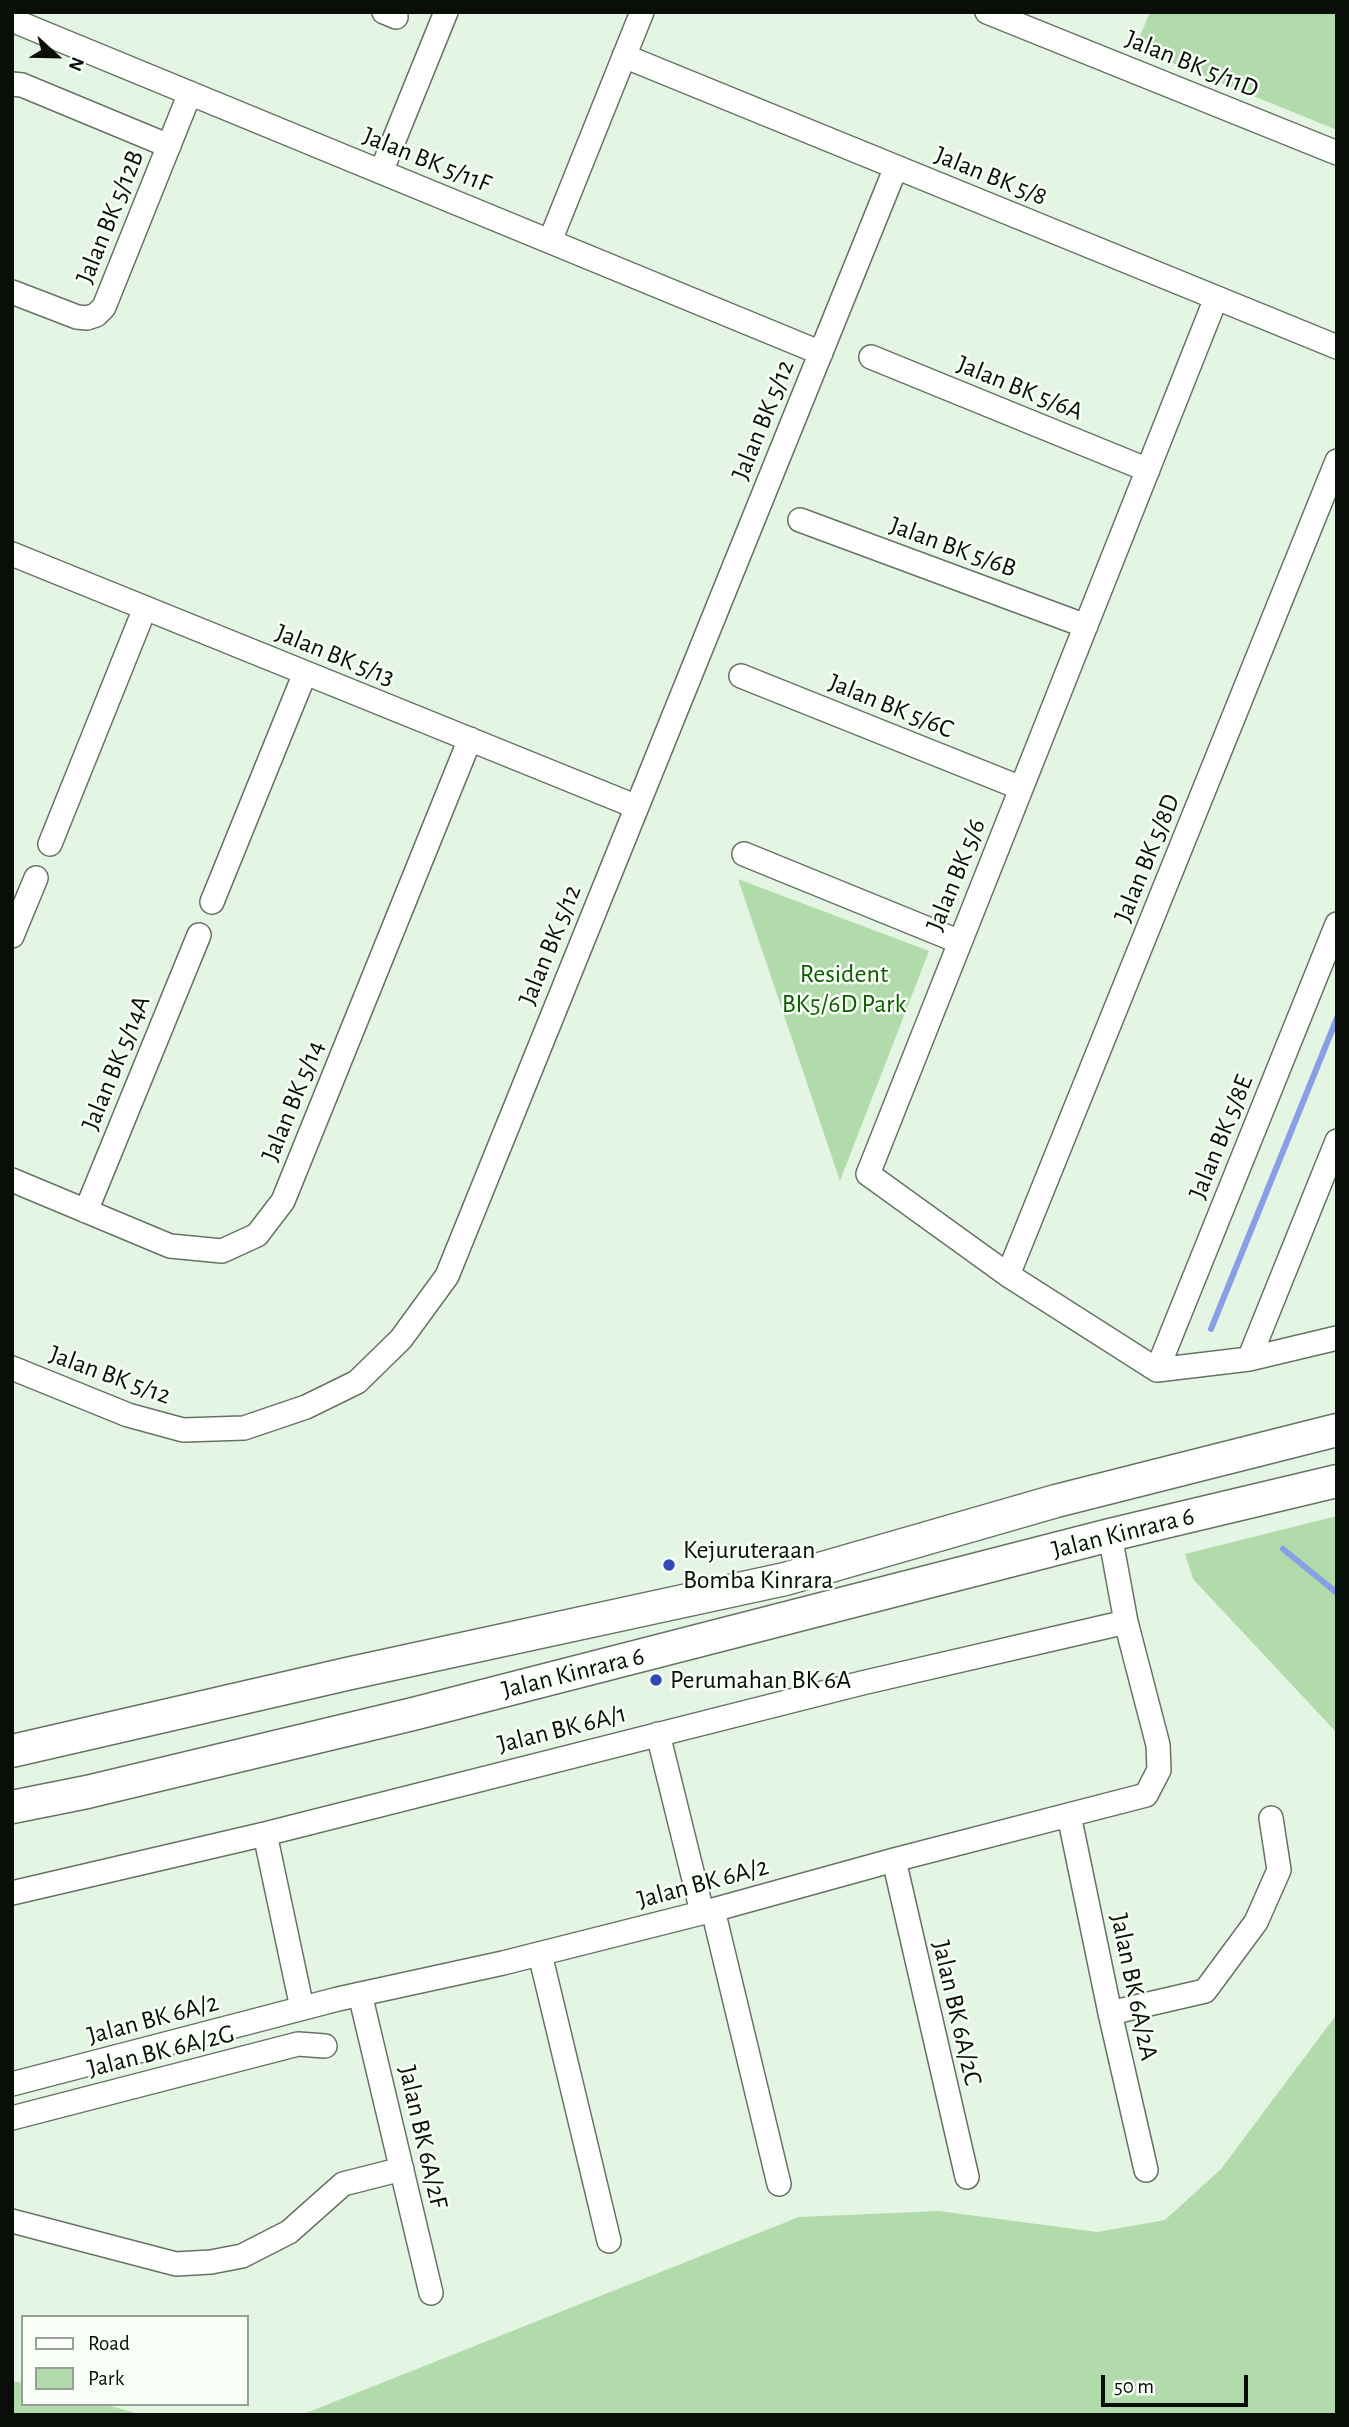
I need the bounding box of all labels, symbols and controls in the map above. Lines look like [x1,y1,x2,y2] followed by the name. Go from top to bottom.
[21,21,91,91] north arrow
[1121,23,1263,105] street label: Jalan BK 5/11D
[65,54,87,74] text: N
[358,120,496,200] street label: Jalan BK 5/11F
[930,139,1052,213] street label: Jalan BK 5/8
[69,146,151,288] street label: Jalan BK 5/12B
[952,349,1088,427] street label: Jalan BK 5/6A
[725,355,801,485] street label: Jalan BK 5/12
[885,510,1021,584] street label: Jalan BK 5/6B
[271,617,399,693] street label: Jalan BK 5/13
[824,667,958,745] street label: Jalan BK 5/6C
[1107,789,1187,927] street label: Jalan BK 5/8D
[919,814,993,936] street label: Jalan BK 5/6
[512,880,588,1010] street label: Jalan BK 5/12
[782,958,906,1020] park label: Resident BK5/6D Park
[75,991,157,1135] street label: Jalan BK 5/14A
[255,1036,331,1166] street label: Jalan BK 5/14
[1182,1070,1260,1204] street label: Jalan BK 5/8E
[45,1339,175,1411] street label: Jalan BK 5/12
[1049,1500,1197,1566] street label: Jalan Kinrara 6
[683,1534,833,1596] place label: Kejuruteraan Bomba Kinrara
[661,1557,677,1573] marker: Kejuruteraan Bomba Kinrara
[499,1640,647,1706] street label: Jalan Kinrara 6
[670,1664,851,1696] place label: Perumahan BK 6A
[648,1672,664,1688] marker: Perumahan BK 6A
[494,1698,630,1760] street label: Jalan BK 6A/1
[634,1851,772,1915] street label: Jalan BK 6A/2
[1103,1911,1165,2063] street label: Jalan BK 6A/2A
[925,1937,989,2089] street label: Jalan BK 6A/2C
[84,1987,222,2051] street label: Jalan BK 6A/2
[84,2018,238,2084] street label: Jalan BK 6A/2G
[391,2062,455,2212] street label: Jalan BK 6A/2F
[21,2315,248,2406] legend
[88,2333,130,2354] text: Road
[1104,2360,1251,2404] scale bar
[88,2368,124,2389] text: Park
[1114,2376,1154,2397] text: 50 m

